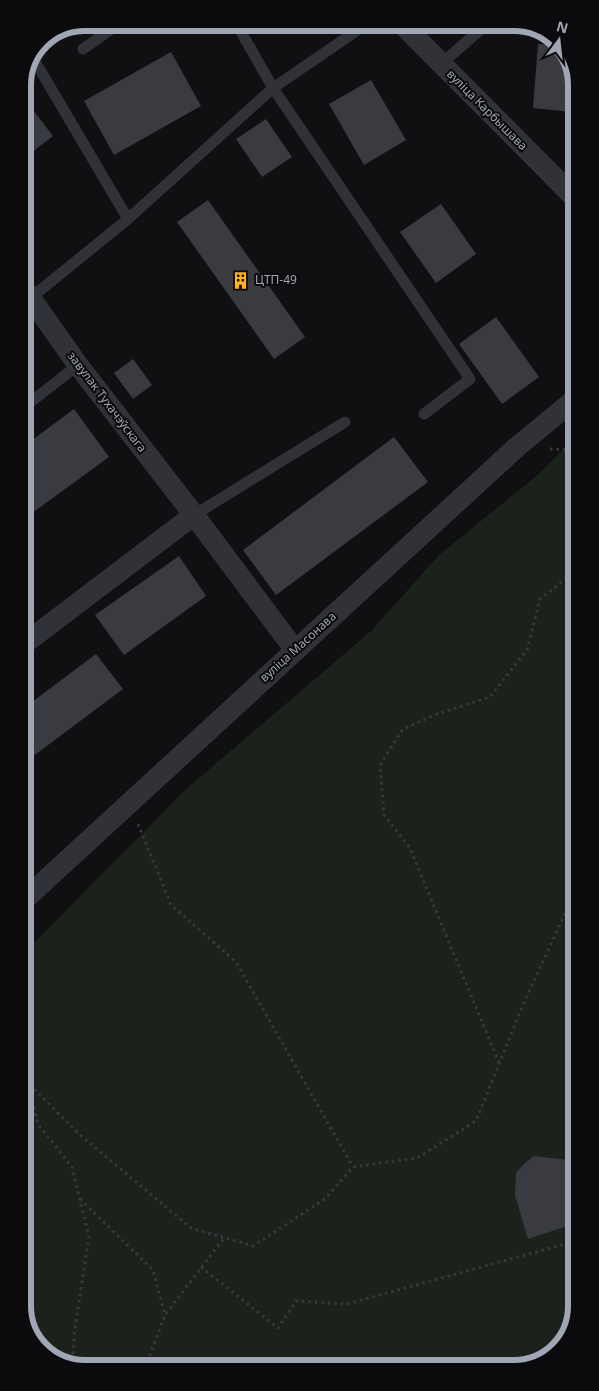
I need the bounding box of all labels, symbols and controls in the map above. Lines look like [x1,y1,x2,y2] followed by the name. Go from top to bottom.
[534,15,584,65] north arrow
[555,16,570,38] text: N
[443,65,532,154] street label: вуліца Карбышава
[231,270,251,290] building icon: ЦТП-49
[255,271,297,288] place label: ЦТП-49
[64,348,151,456] street label: завулак Тухачэўскага
[256,608,340,686] street label: вуліца Масонава

